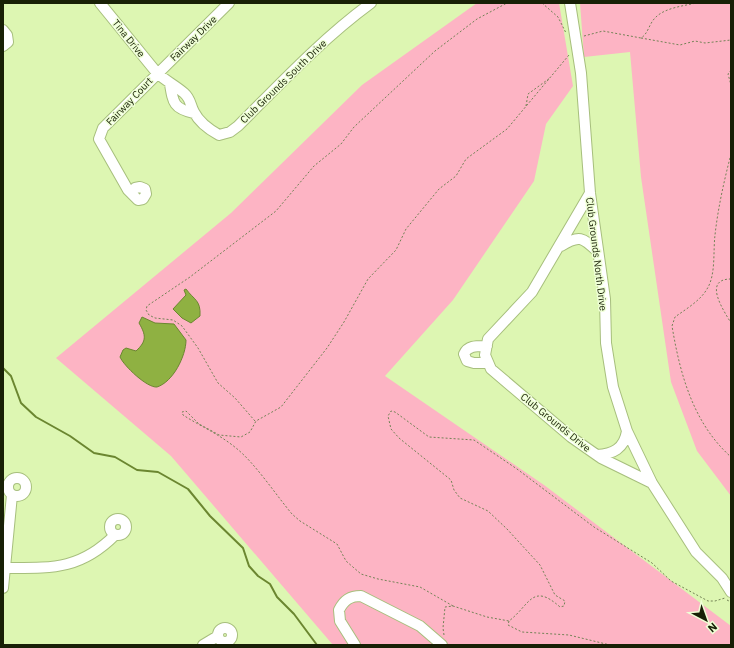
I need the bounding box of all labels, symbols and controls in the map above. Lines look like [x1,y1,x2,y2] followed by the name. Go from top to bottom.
[167,12,220,64] street label: Fairway Drive
[109,17,148,60] street label: Tina Drive
[237,36,330,126] street label: Club Grounds South Drive
[103,74,156,128] street label: Fairway Court
[583,196,610,312] street label: Club Grounds North Drive
[518,390,594,455] street label: Club Grounds Drive
[686,600,726,640] north arrow
[705,620,720,635] text: N

